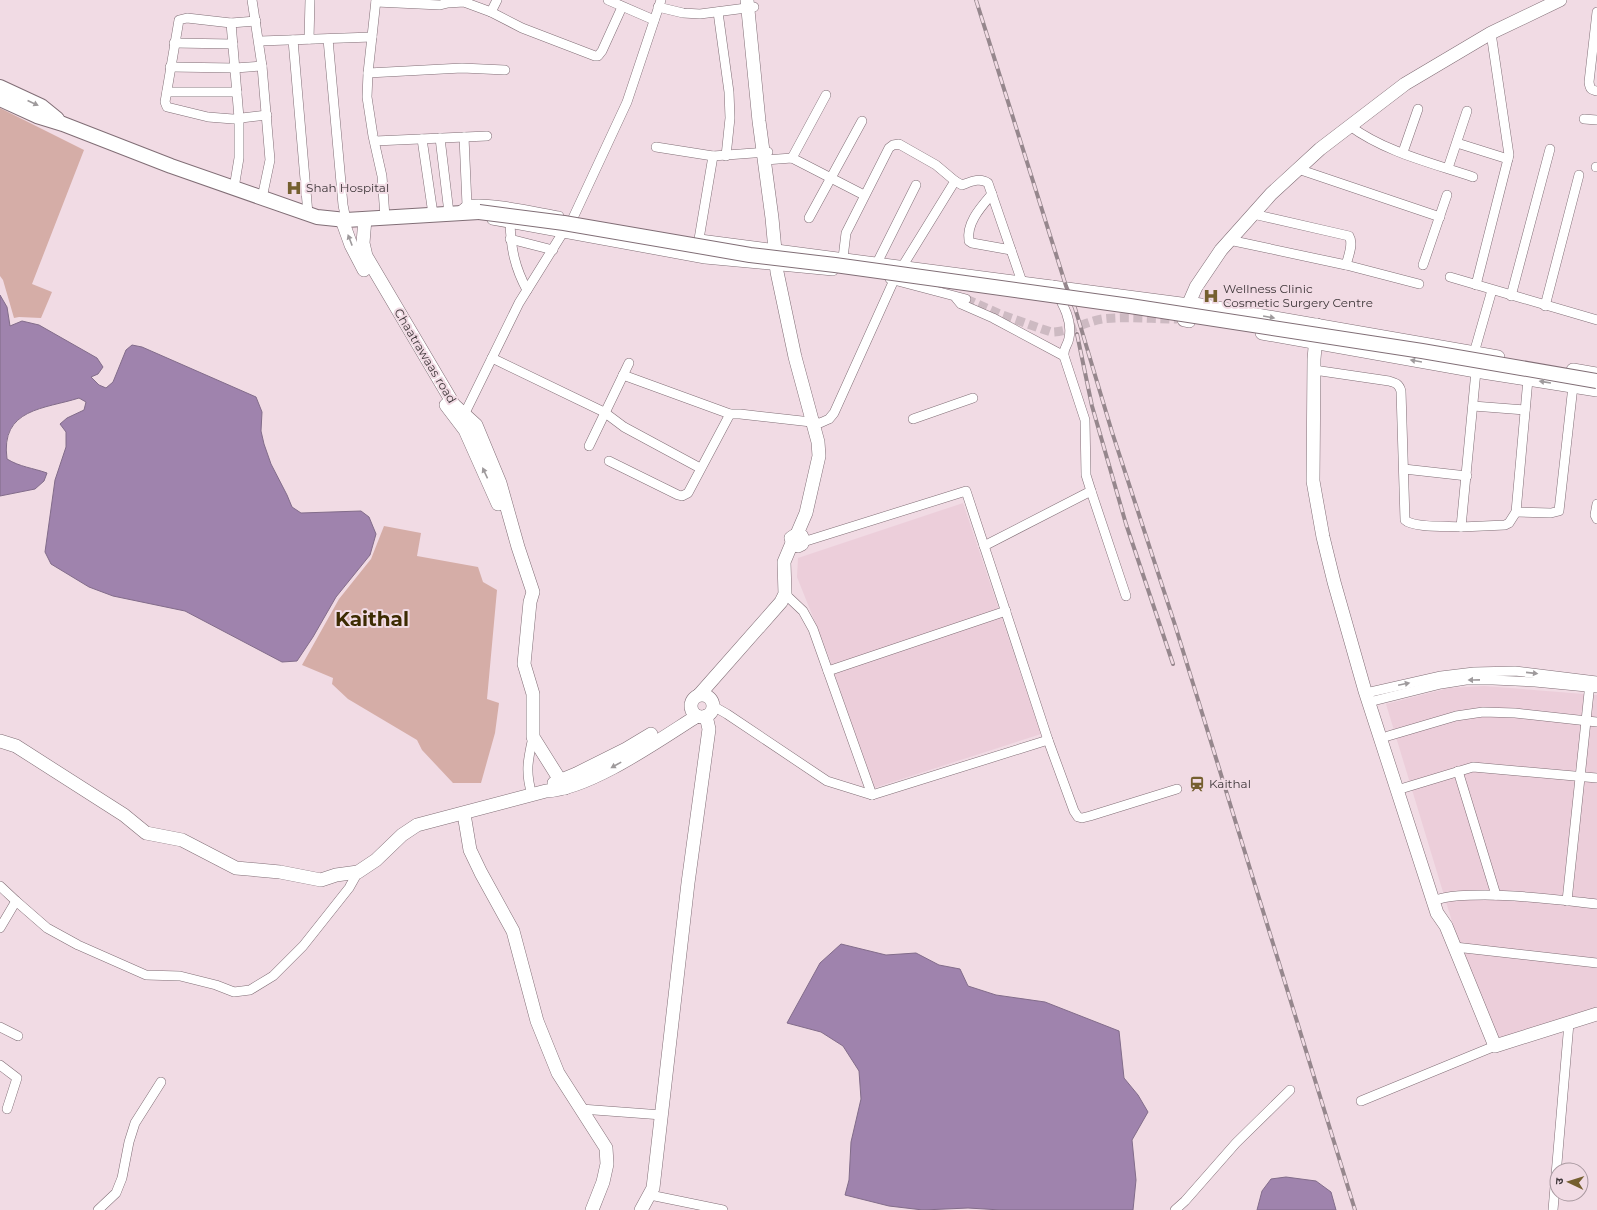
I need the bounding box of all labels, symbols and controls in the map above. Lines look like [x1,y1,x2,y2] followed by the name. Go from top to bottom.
[28,99,39,106] one-way arrow
[285,179,303,197] hospital icon: Shah Hospital
[306,180,389,195] place label: Shah Hospital
[346,234,352,246] one-way arrow
[1223,281,1373,310] place label: Wellness Clinic Cosmetic Surgery Centre
[1202,287,1220,305] hospital icon: Wellness Clinic Cosmetic Surgery Centre
[391,306,460,406] street label: Chaatrawaas road
[1262,314,1275,320] one-way arrow
[1410,357,1423,363] one-way arrow
[1539,379,1551,385] one-way arrow
[482,467,488,479] one-way arrow
[335,607,409,631] district label: Kaithal
[1526,670,1538,677] one-way arrow
[1467,677,1480,683] one-way arrow
[1398,680,1410,686] one-way arrow
[610,762,622,768] one-way arrow
[1188,775,1206,793] station icon: Kaithal
[1209,776,1251,791] place label: Kaithal
[1549,1162,1589,1202] north arrow
[1552,1177,1566,1185] text: उ

